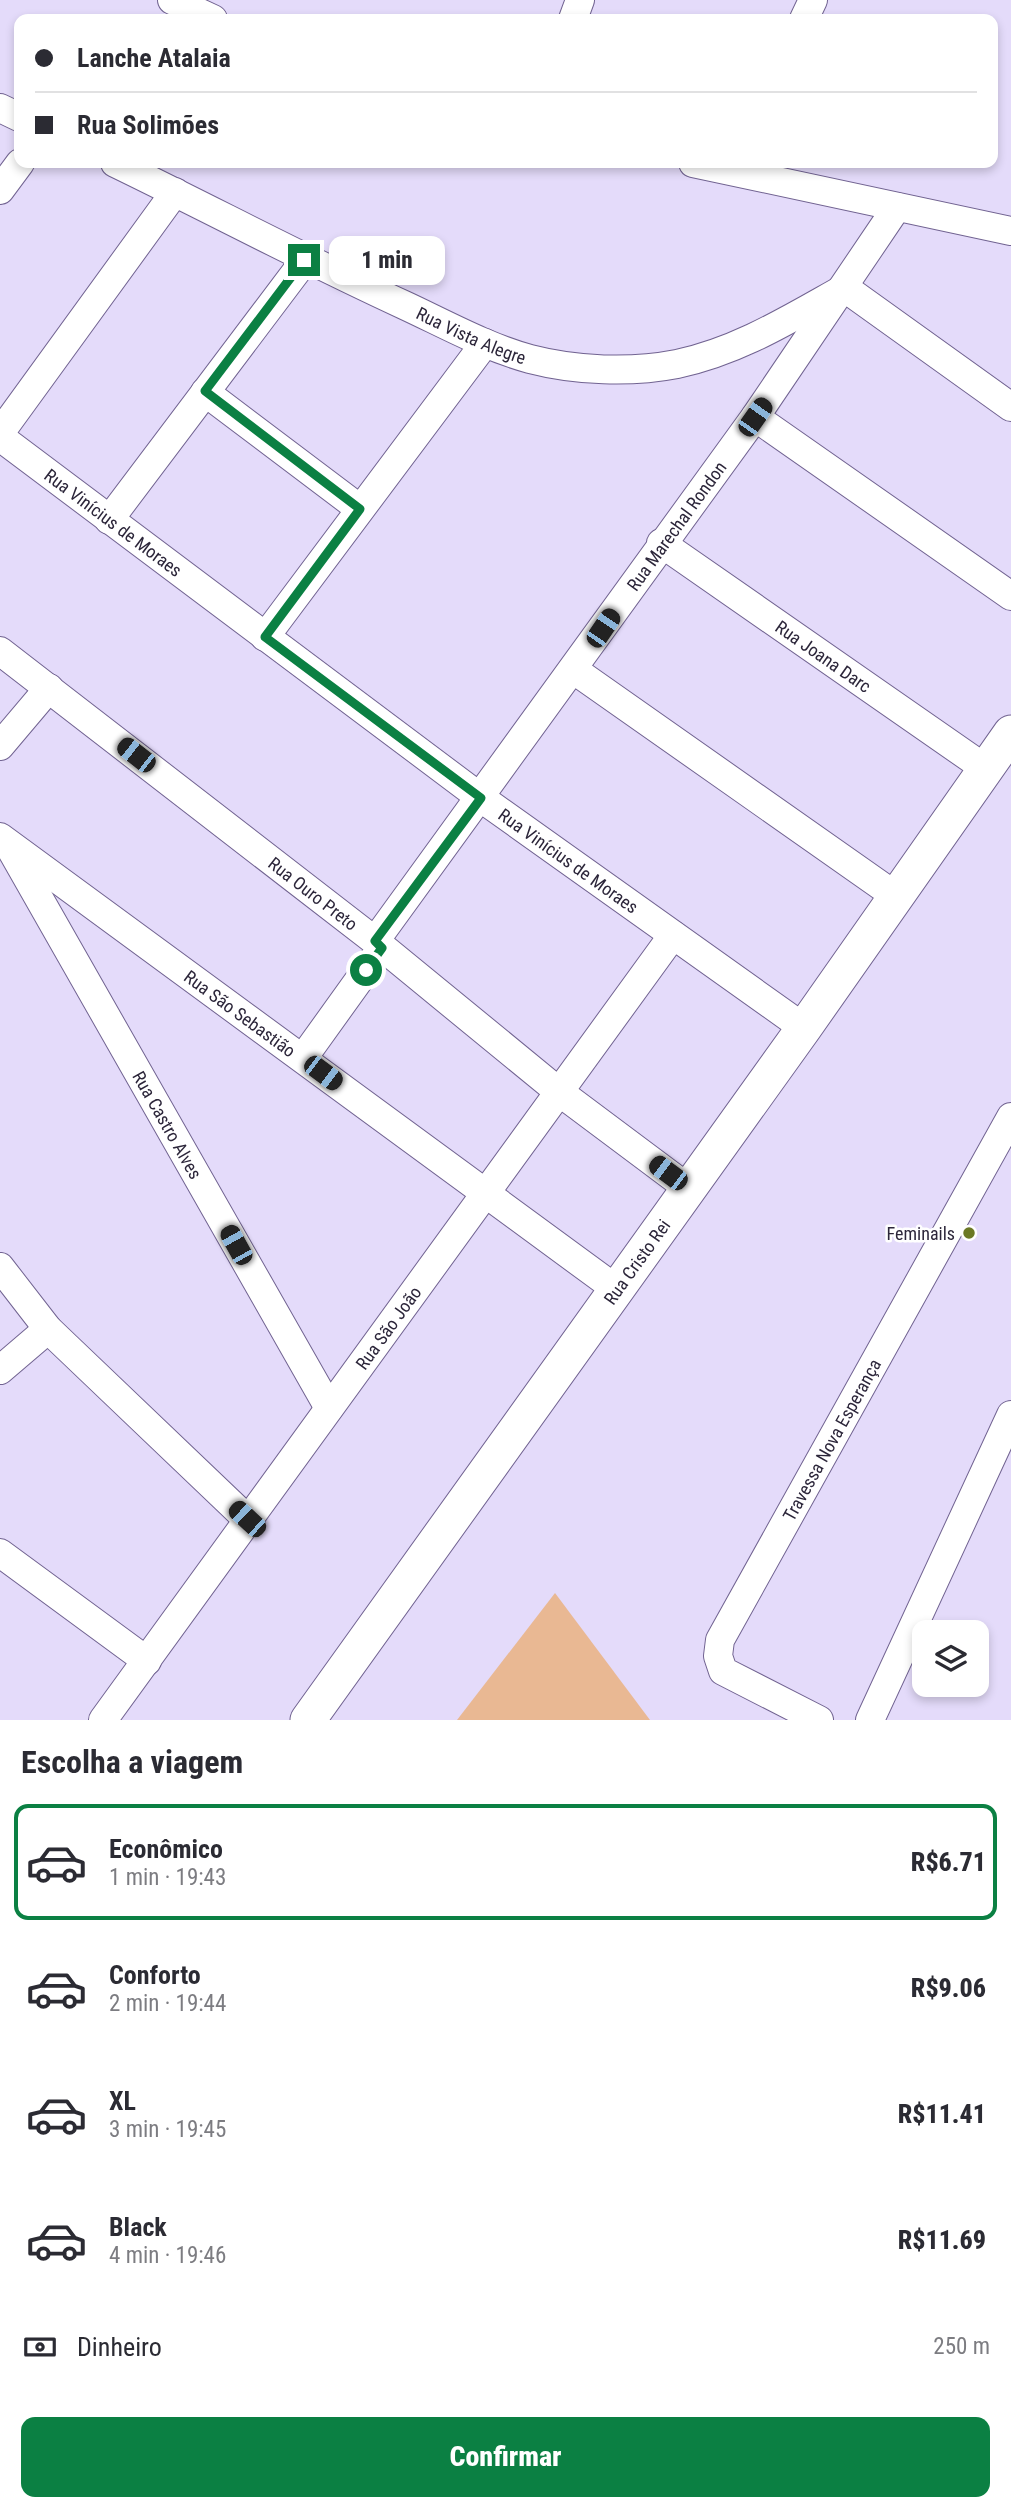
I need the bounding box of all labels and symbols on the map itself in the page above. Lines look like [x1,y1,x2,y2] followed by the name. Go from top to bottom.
[328,236,444,284] callout: 1 min
[288,244,320,276] route end
[413,302,529,368] street label: Rua Vista Alegre
[735,394,776,440] car
[622,457,730,595] street label: Rua Marechal Rondon
[41,464,186,581] street label: Rua Vinícius de Moraes
[583,605,624,651] car
[772,616,875,696] street label: Rua Joana Darc
[113,734,160,776] car
[495,804,642,917] street label: Rua Vinícius de Moraes
[265,852,362,934] street label: Rua Ouro Preto
[350,954,382,986] route start
[180,966,300,1061] street label: Rua São Sebastião
[300,1052,347,1094] car
[129,1067,207,1182] street label: Rua Castro Alves
[645,1152,692,1194] car
[599,1215,674,1308] street label: Rua Cristo Rei
[217,1222,256,1268] car
[887,1223,955,1244] place label: Feminails
[961,1225,977,1241] marker: Feminails
[351,1282,425,1373] street label: Rua São João
[778,1355,885,1524] street label: Travessa Nova Esperança
[225,1497,270,1541] car

